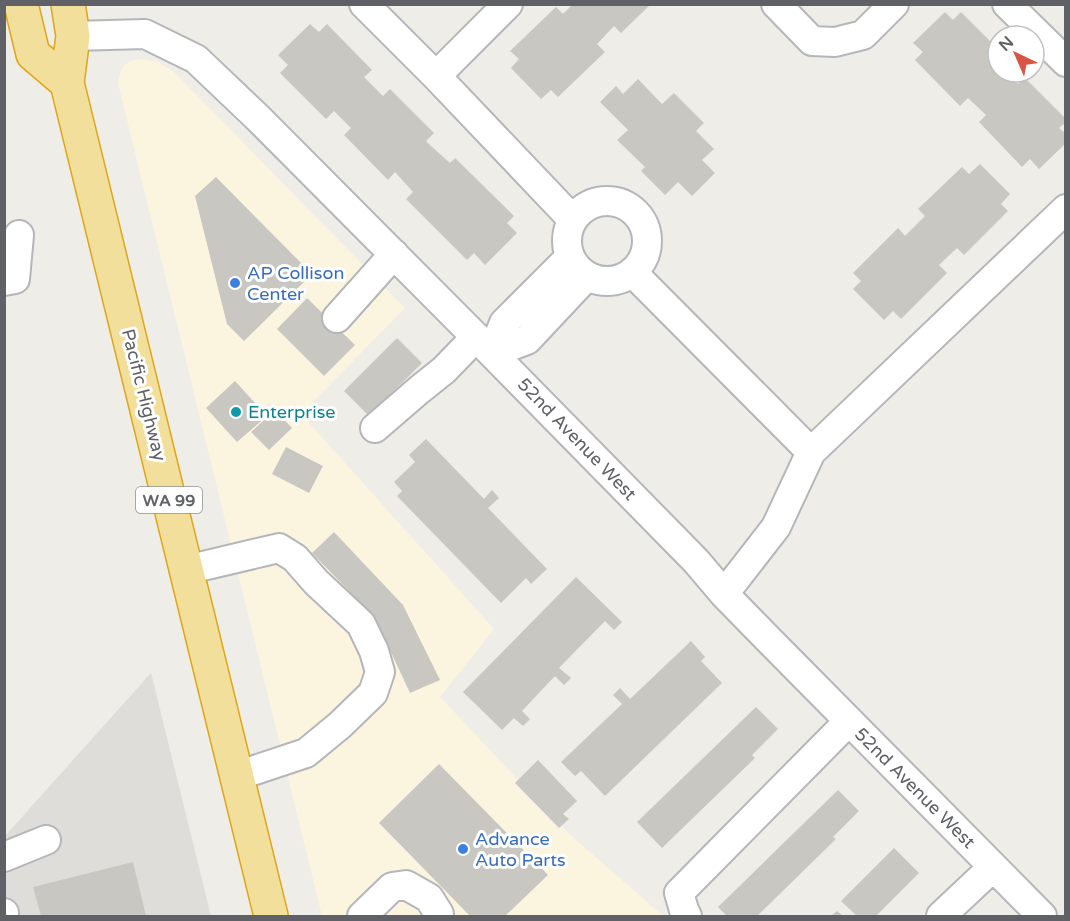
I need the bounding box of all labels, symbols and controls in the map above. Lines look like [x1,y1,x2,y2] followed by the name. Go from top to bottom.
[986,24,1046,84] north arrow
[995,32,1018,56] text: N
[247,262,344,305] place label: AP Collison Center
[228,276,242,290] marker: AP Collison Center
[117,327,171,464] street label: Pacific Highway
[513,373,641,505] street label: 52nd Avenue West
[248,401,336,423] place label: Enterprise
[229,405,243,419] marker: Enterprise
[136,487,202,513] road number: WA 99
[850,723,980,853] street label: 52nd Avenue West
[475,828,566,871] place label: Advance Auto Parts
[456,842,470,856] marker: Advance Auto Parts

